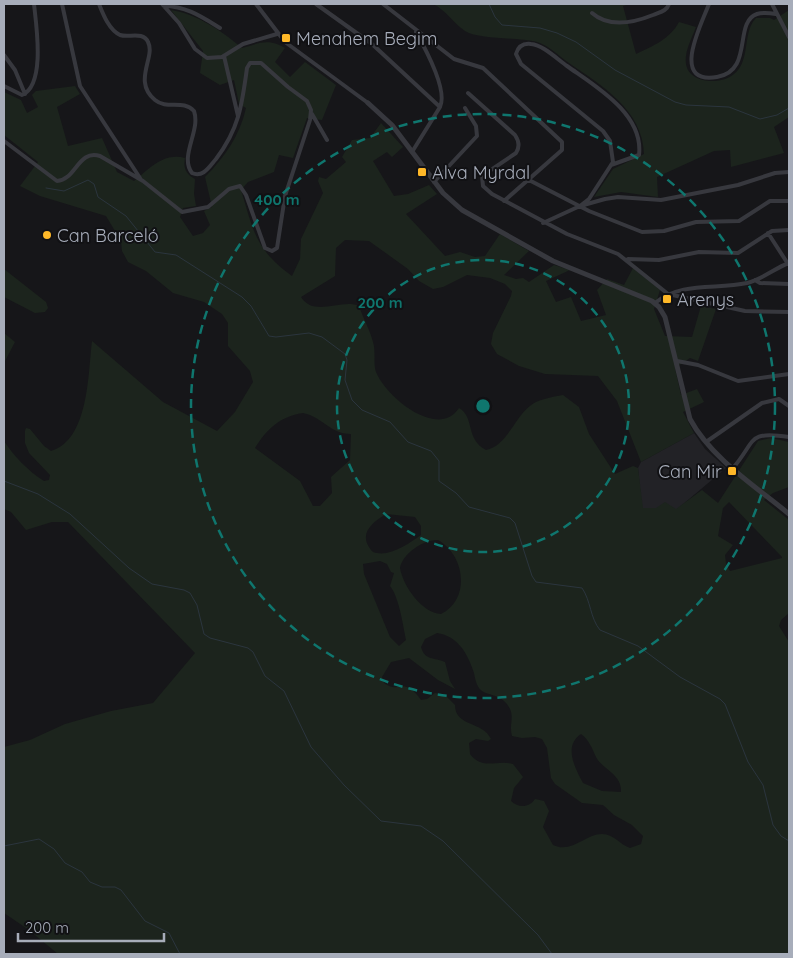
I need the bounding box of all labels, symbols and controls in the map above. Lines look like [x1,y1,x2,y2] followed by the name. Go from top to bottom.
[296,27,437,50] place label: Menahem Begim
[280,32,292,44] marker: Menahem Begim
[432,161,530,184] place label: Alva Myrdal
[416,166,428,178] marker: Alva Myrdal
[254,190,300,209] text: 400 m
[57,224,159,247] place label: Can Barceló
[41,229,53,241] marker: Can Barceló
[677,288,734,311] place label: Arenys
[358,293,403,312] text: 200 m
[661,293,673,305] marker: Arenys
[474,397,492,415] centre of rings
[658,460,722,483] place label: Can Mir
[726,465,738,477] marker: Can Mir
[18,910,164,942] scale bar
[25,918,69,937] text: 200 m

